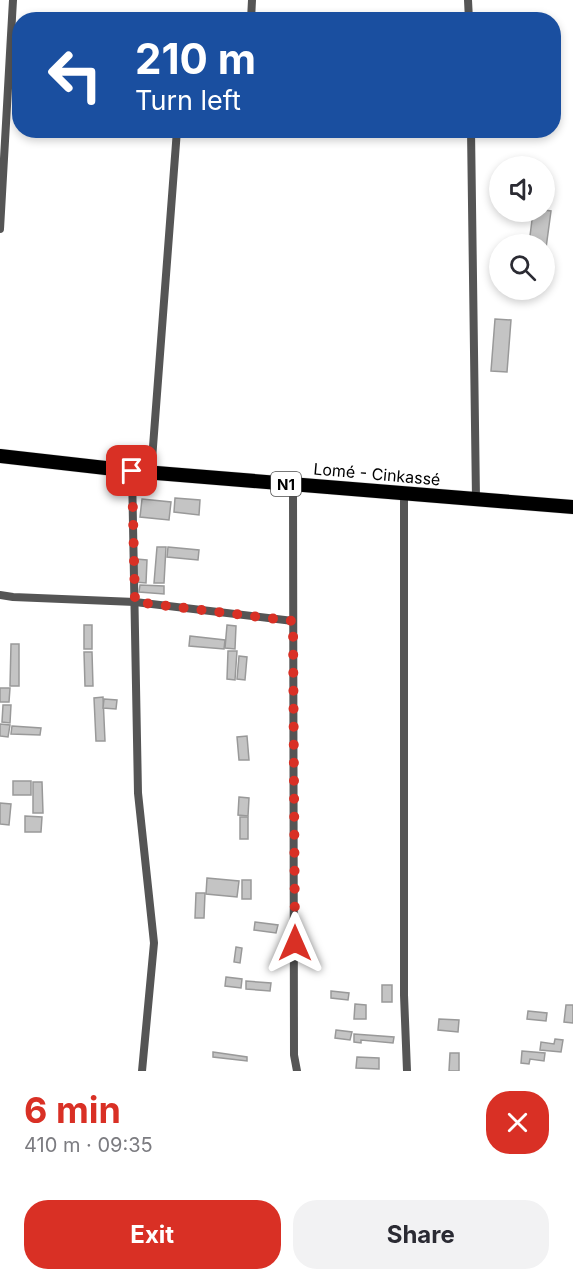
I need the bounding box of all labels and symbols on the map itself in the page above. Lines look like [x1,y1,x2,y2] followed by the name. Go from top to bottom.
[106,445,157,496] pin
[313,458,441,490] street label: Lomé - Cinkassé
[271,472,301,496] road number: N1
[263,911,327,975] position arrow

